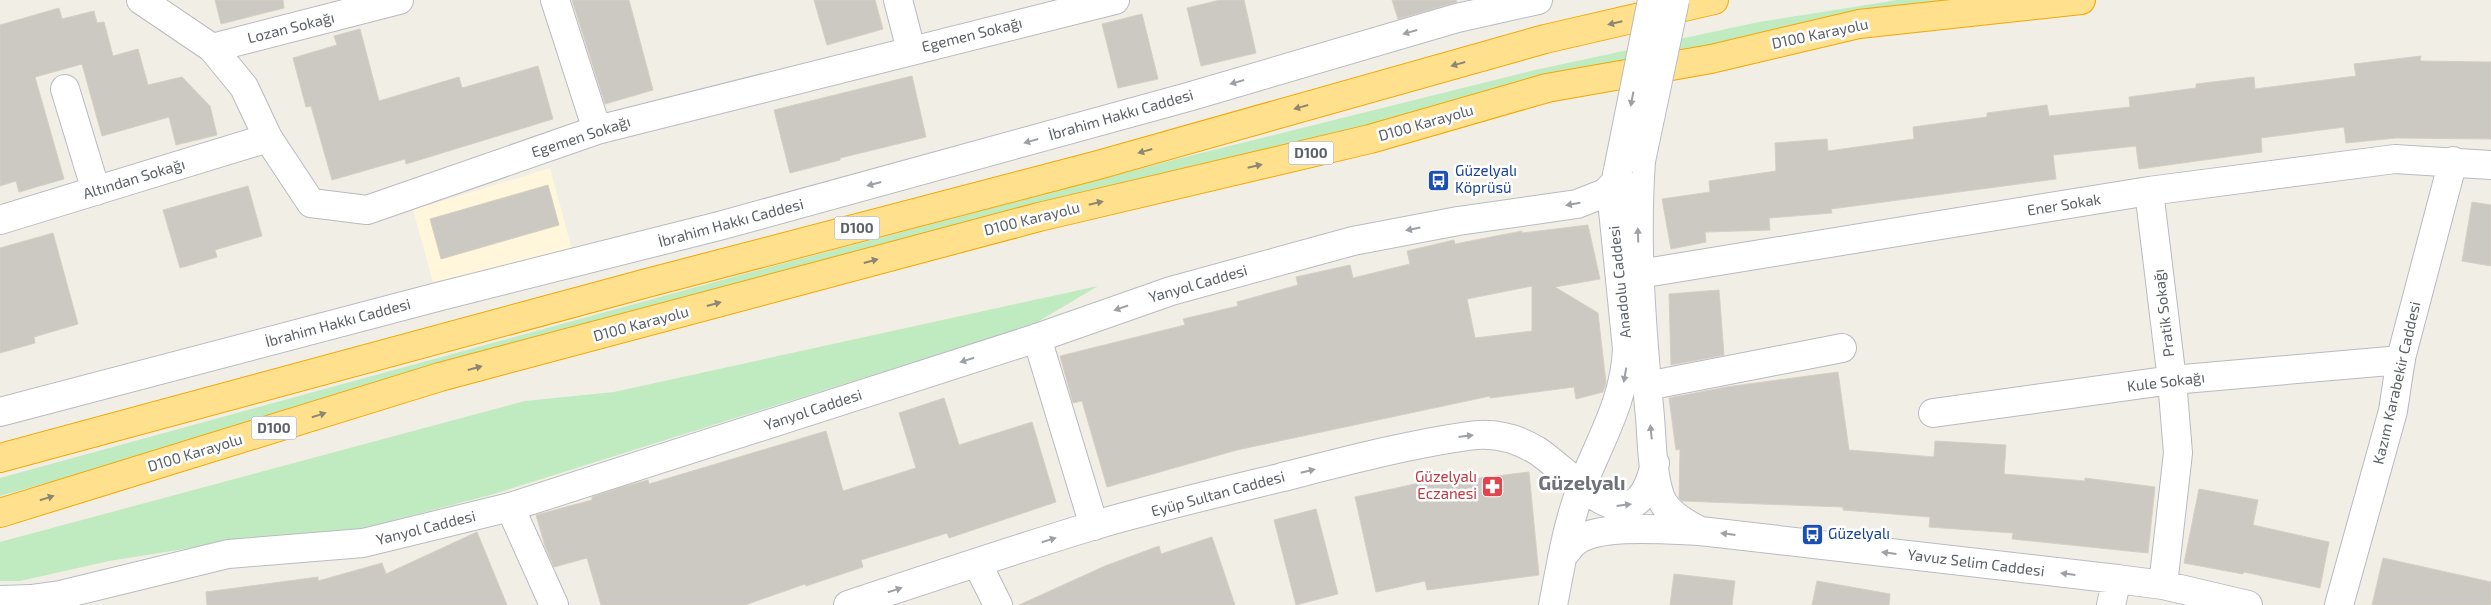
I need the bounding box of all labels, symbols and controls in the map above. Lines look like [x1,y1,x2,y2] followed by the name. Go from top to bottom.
[245,8,336,47] street label: Lozan Sokağı
[920,13,1024,55] street label: Egemen Sokağı
[1770,14,1870,52] street label: D100 Karayolu
[1608,19,1623,27] one-way arrow
[1403,28,1418,36] one-way arrow
[1450,60,1465,68] one-way arrow
[1230,79,1245,87] one-way arrow
[1046,85,1195,143] street label: İbrahim Hakkı Caddesi
[1628,92,1636,107] one-way arrow
[1376,100,1475,144] street label: D100 Karayolu
[1294,104,1309,112] one-way arrow
[529,112,632,161] street label: Egemen Sokağı
[1023,137,1038,145] one-way arrow
[1288,142,1334,164] road number: D100
[1137,148,1152,156] one-way arrow
[81,154,187,202] street label: Altından Sokağı
[1455,161,1517,196] place label: Güzelyalı Köprüsü
[1247,162,1262,170] one-way arrow
[1427,168,1451,192] bus stop icon: Güzelyalı Köprüsü
[866,180,881,188] one-way arrow
[2026,189,2102,219] street label: Ener Sokak
[656,194,805,250] street label: İbrahim Hakkı Caddesi
[982,197,1082,239] street label: D100 Karayolu
[1089,199,1104,207] one-way arrow
[1565,201,1581,209] one-way arrow
[834,217,880,240] road number: D100
[1604,225,1634,339] street label: Anadolu Caddesi
[1404,226,1420,234] one-way arrow
[1634,226,1642,242] one-way arrow
[864,257,879,265] one-way arrow
[1146,260,1249,306] street label: Yanyol Caddesi
[2149,268,2177,358] street label: Pratik Sokağı
[263,294,412,350] street label: İbrahim Hakkı Caddesi
[707,299,722,307] one-way arrow
[2369,300,2424,466] street label: Kazım Karabekir Caddesi
[591,302,690,344] street label: D100 Karayolu
[1113,304,1128,312] one-way arrow
[959,357,974,365] one-way arrow
[467,364,482,372] one-way arrow
[2126,367,2206,395] street label: Kule Sokağı
[1620,368,1628,384] one-way arrow
[761,385,864,433] street label: Yanyol Caddesi
[312,410,327,418] one-way arrow
[252,416,296,439] road number: D100
[1647,423,1655,439] one-way arrow
[145,429,244,475] street label: D100 Karayolu
[1459,432,1475,440] one-way arrow
[1300,466,1315,474] one-way arrow
[1149,467,1287,520] street label: Eyüp Sultan Caddesi
[1415,467,1477,502] place label: Güzelyalı Eczanesi
[1538,470,1626,495] district label: Güzelyalı
[1481,474,1505,498] pharmacy icon: Güzelyalı Eczanesi
[39,494,54,502] one-way arrow
[1617,500,1633,508] one-way arrow
[374,506,477,548] street label: Yanyol Caddesi
[1800,522,1824,546] bus stop icon: Güzelyalı
[1828,524,1890,542] place label: Güzelyalı
[1720,530,1736,538] one-way arrow
[1042,535,1057,543] one-way arrow
[1907,545,2046,579] street label: Yavuz Selim Caddesi
[1881,549,1897,557] one-way arrow
[2060,570,2076,578] one-way arrow
[887,585,902,593] one-way arrow

